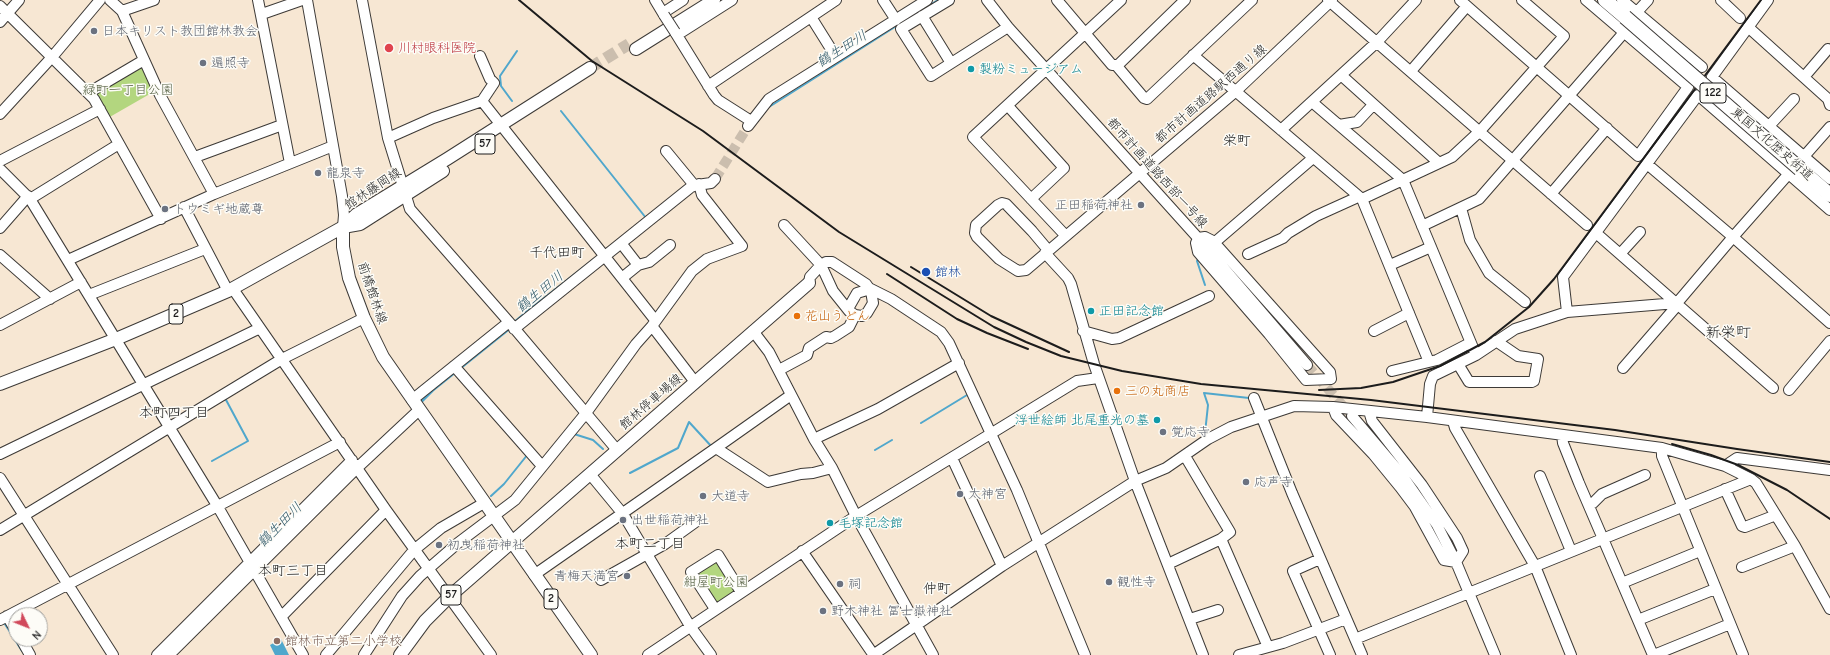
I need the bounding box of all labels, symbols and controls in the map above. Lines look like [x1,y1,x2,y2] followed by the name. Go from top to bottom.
[102,23,258,39] place label: 日本キリスト教団館林教会
[89,26,99,36] marker: 日本キリスト教団館林教会
[814,27,870,71] water label: 鶴生田川
[398,40,476,56] place label: 川村眼科医院
[1152,41,1270,147] street label: 都市計画道路駅西通り線
[383,42,395,54] marker: 川村眼科医院
[211,55,250,71] place label: 遍照寺
[198,58,208,68] marker: 遍照寺
[979,61,1083,77] place label: 製粉ミュージアム
[966,64,976,74] marker: 製粉ミュージアム
[83,82,173,98] park label: 緑町一丁目公園
[1700,83,1726,103] road number: 122
[1728,104,1816,184] street label: 東国文化歴史街道
[1103,115,1211,231] street label: 都市計画道路西部一号線
[1223,133,1251,149] district label: 栄町
[475,134,495,154] road number: 57
[326,165,365,181] place label: 龍泉寺
[341,165,405,213] street label: 館林藤岡線
[313,168,323,178] marker: 龍泉寺
[1055,197,1133,213] place label: 正田稲荷神社
[1136,200,1146,210] marker: 正田稲荷神社
[173,201,264,217] place label: トウミギ地蔵尊
[160,204,170,214] marker: トウミギ地蔵尊
[529,245,585,261] district label: 千代田町
[354,260,390,326] street label: 前橋館林線
[935,264,961,280] place label: 館林
[920,266,932,278] marker: 館林
[513,268,567,316] water label: 鶴生田川
[1099,303,1164,319] place label: 正田記念館
[169,304,183,324] road number: 2
[1086,306,1096,316] marker: 正田記念館
[805,308,870,324] place label: 花山うどん
[792,311,802,321] marker: 花山うどん
[1706,324,1750,342] district label: 新栄町
[616,371,686,433] street label: 館林停車場線
[1125,383,1190,399] place label: 三の丸商店
[1112,386,1122,396] marker: 三の丸商店
[139,405,209,421] district label: 本町四丁目
[1015,412,1149,428] place label: 浮世絵師 北尾重光の墓
[1152,415,1162,425] marker: 浮世絵師 北尾重光の墓
[1171,424,1210,440] place label: 覚応寺
[1158,427,1168,437] marker: 覚応寺
[1254,474,1293,490] place label: 応声寺
[1241,477,1251,487] marker: 応声寺
[968,486,1007,502] place label: 太神宮
[711,488,750,504] place label: 大道寺
[955,489,965,499] marker: 太神宮
[698,491,708,501] marker: 大道寺
[254,499,306,551] water label: 鶴生田川
[631,512,709,528] place label: 出世稲荷神社
[618,515,628,525] marker: 出世稲荷神社
[838,515,903,531] place label: 毛塚記念館
[825,518,835,528] marker: 毛塚記念館
[615,536,685,552] district label: 本町二丁目
[447,537,525,553] place label: 初曳稲荷神社
[434,540,444,550] marker: 初曳稲荷神社
[258,563,328,579] district label: 本町三丁目
[554,568,619,584] place label: 青梅天満宮
[622,571,632,581] marker: 青梅天満宮
[684,574,748,590] park label: 紺屋町公園
[1117,574,1156,590] place label: 観性寺
[848,576,861,592] place label: 祠
[1104,577,1114,587] marker: 観性寺
[835,579,845,589] marker: 祠
[923,581,951,597] district label: 仲町
[441,585,461,605] road number: 57
[544,589,558,609] road number: 2
[831,603,952,619] place label: 野木神社 冨士嶽神社
[818,606,828,616] marker: 野木神社 冨士嶽神社
[8,607,48,647] north arrow
[29,628,44,642] text: N
[285,633,402,649] place label: 館林市立第二小学校
[272,636,282,646] marker: 館林市立第二小学校

